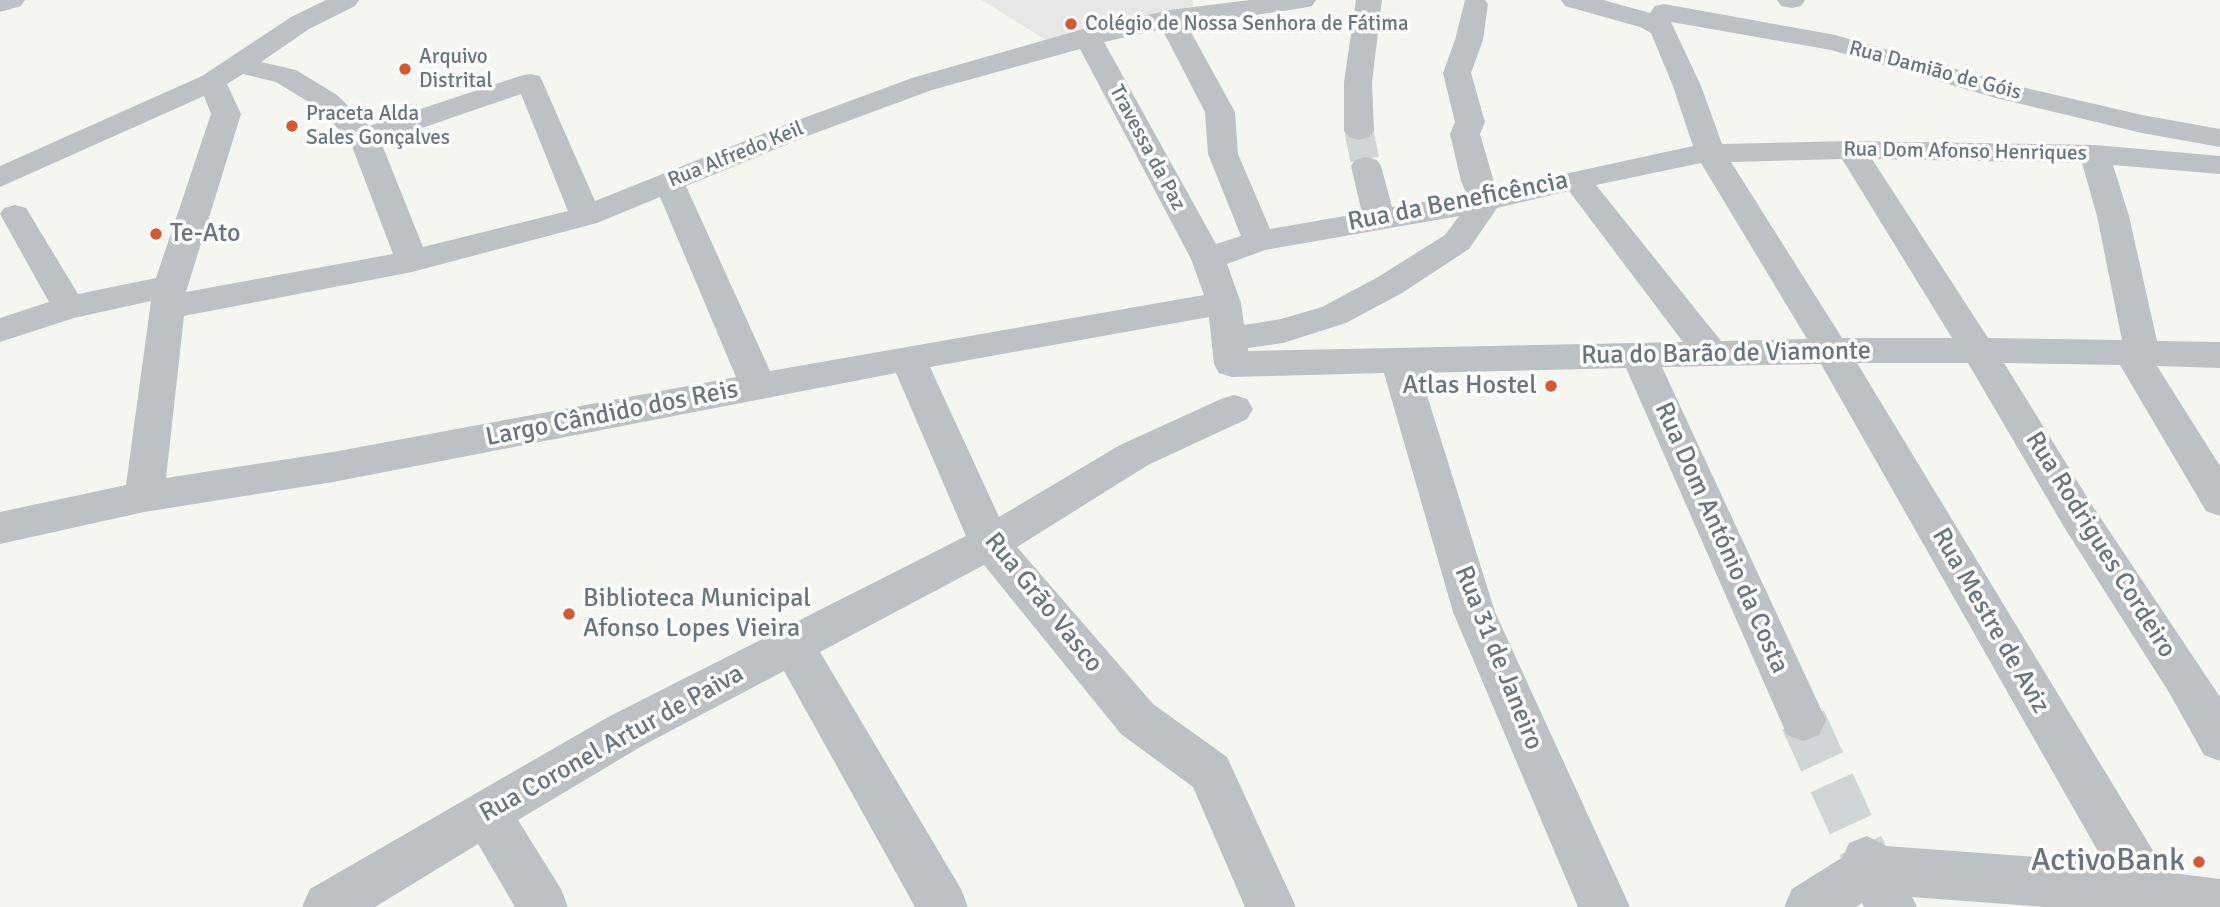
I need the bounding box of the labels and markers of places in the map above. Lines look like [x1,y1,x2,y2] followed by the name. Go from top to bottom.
[1085,11,1409,37] place label: Colégio de Nossa Senhora de Fátima
[1063,16,1079,32] marker: Colégio de Nossa Senhora de Fátima
[419,44,493,94] place label: Arquivo Distrital
[397,61,413,77] marker: Arquivo Distrital
[306,101,450,151] place label: Praceta Alda Sales Gonçalves
[284,118,300,134] marker: Praceta Alda Sales Gonçalves
[170,218,241,250] place label: Te-Ato
[148,226,164,242] marker: Te-Ato
[1403,370,1537,402] place label: Atlas Hostel
[1543,378,1559,394] marker: Atlas Hostel
[583,583,811,644] place label: Biblioteca Municipal Afonso Lopes Vieira
[561,606,577,622] marker: Biblioteca Municipal Afonso Lopes Vieira
[2031,843,2185,881] place label: ActivoBank
[2191,854,2207,870] marker: ActivoBank

